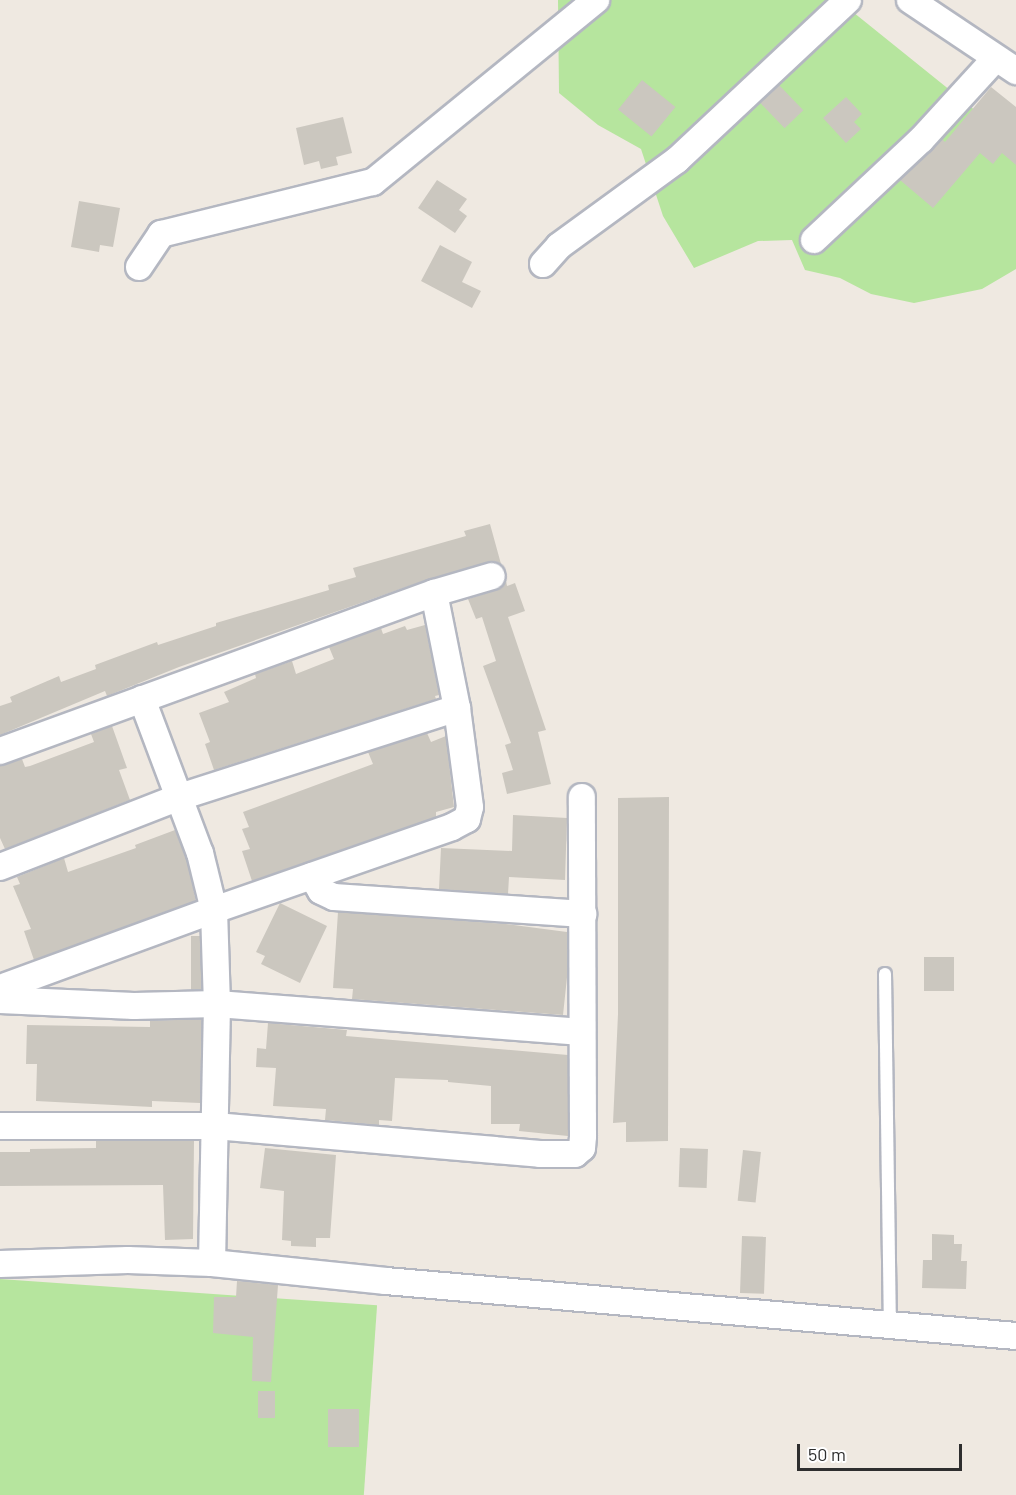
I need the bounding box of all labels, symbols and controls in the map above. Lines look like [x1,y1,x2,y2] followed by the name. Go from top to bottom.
[800,1432,965,1470] scale bar
[808,1443,846,1465] text: 50 m

